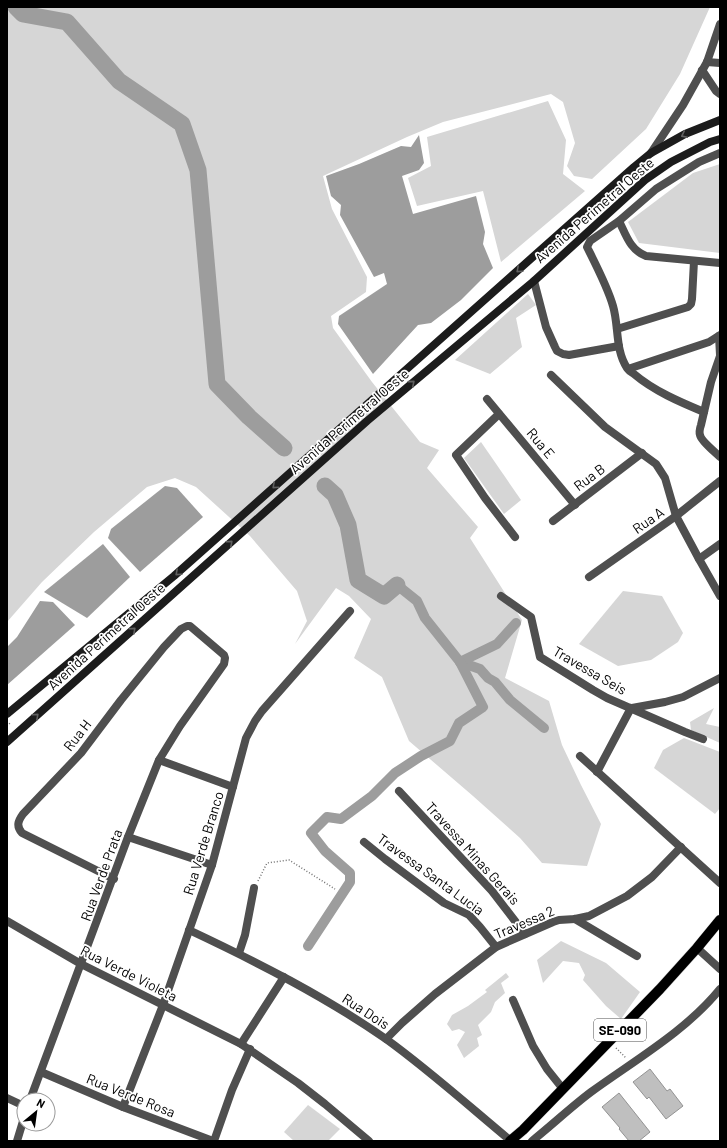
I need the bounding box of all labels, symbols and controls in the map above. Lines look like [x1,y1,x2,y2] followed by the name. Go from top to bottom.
[681,130,688,138] one-way arrow
[531,154,657,266] street label: Avenida Perimetral Oeste
[516,265,523,272] one-way arrow
[286,365,412,477] street label: Avenida Perimetral Oeste
[407,381,414,388] one-way arrow
[523,424,559,462] street label: Rua E
[570,460,608,494] street label: Rua B
[272,481,280,489] one-way arrow
[629,503,667,537] street label: Rua A
[225,540,233,548] one-way arrow
[175,568,183,575] one-way arrow
[44,579,168,693] street label: Avenida Perimetral Oeste
[128,627,136,634] one-way arrow
[550,642,630,698] street label: Travessa Seis
[32,714,39,721] one-way arrow
[59,716,95,754] street label: Rua H
[179,789,227,897] street label: Rua Verde Branco
[422,798,524,908] street label: Travessa Minas Gerais
[76,827,126,923] street label: Rua Verde Prata
[374,830,488,918] street label: Travessa Santa Lucia
[491,902,557,942] street label: Travessa 2
[78,941,180,1005] street label: Rua Verde Violeta
[339,990,393,1033] street label: Rua Dois
[594,1019,646,1041] road number: SE-090
[84,1070,178,1120] street label: Rua Verde Rosa
[16,1092,56,1132] north arrow
[35,1095,47,1110] text: N

